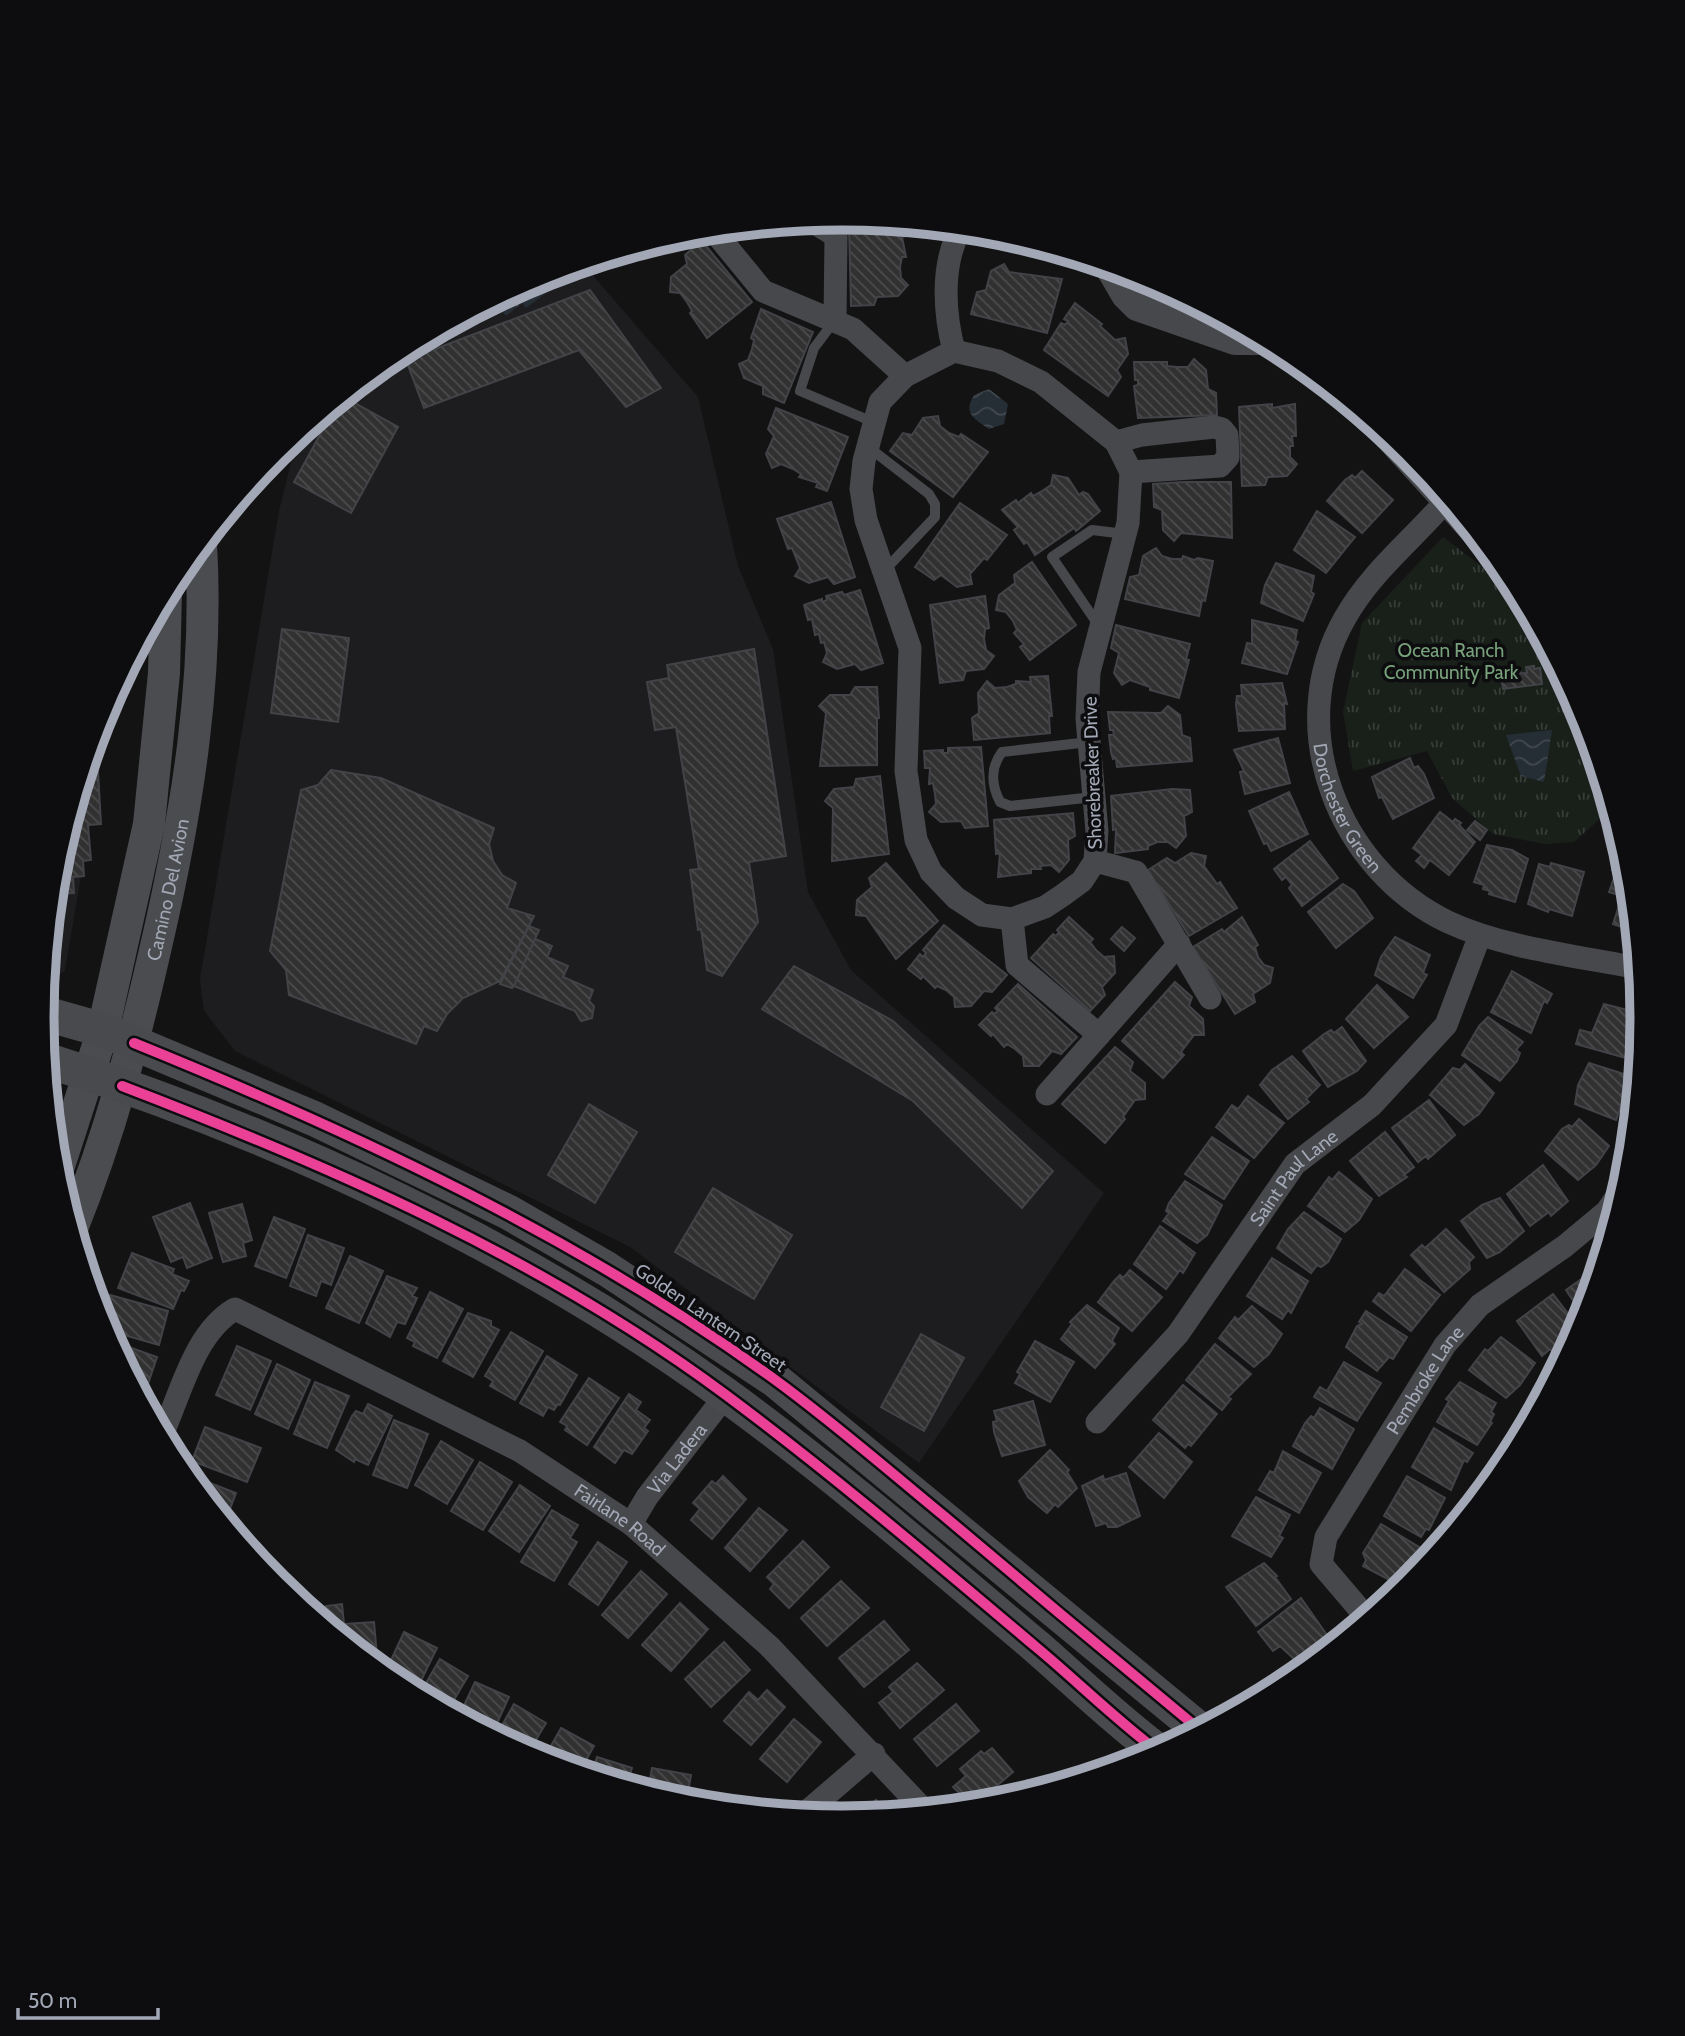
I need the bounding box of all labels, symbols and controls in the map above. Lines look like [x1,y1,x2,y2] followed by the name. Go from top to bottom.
[1384,639,1519,684] park label: Ocean Ranch Community Park
[1078,696,1107,850] street label: Shorebreaker Drive
[1308,742,1387,877] street label: Dorchester Green
[142,817,194,963] street label: Camino Del Avion
[1245,1124,1343,1230] street label: Saint Paul Lane
[631,1258,791,1377] street label: Golden Lantern Street
[1382,1321,1469,1439] street label: Pembroke Lane
[642,1419,712,1499] street label: Via Ladera
[570,1479,670,1561] street label: Fairlane Road
[18,1976,158,2020] scale bar
[28,1988,77,2013] text: 50 m

